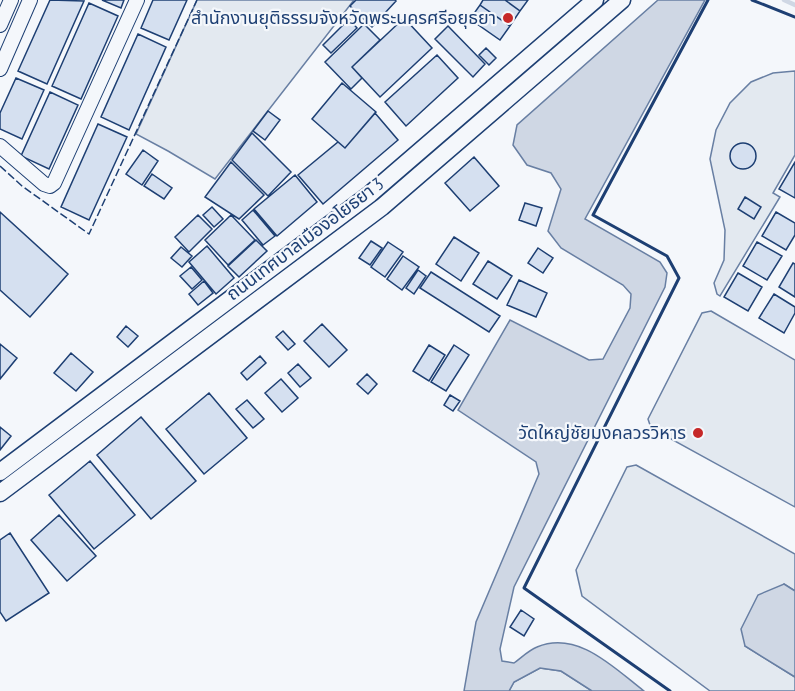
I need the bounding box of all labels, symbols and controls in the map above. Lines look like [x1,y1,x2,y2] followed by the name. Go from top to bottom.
[191,6,496,29] place label: สำนักงานยุติธรรมจังหวัดพระนครศรีอยุธยา
[501,11,515,25] marker: สำนักงานยุติธรรมจังหวัดพระนครศรีอยุธยา
[221,172,388,305] street label: ถนนเทศบาลเมืองอโยธยา 3
[518,421,686,444] place label: วัดใหญ่ชัยมงคลวรวิหาร
[691,426,705,440] marker: วัดใหญ่ชัยมงคลวรวิหาร

